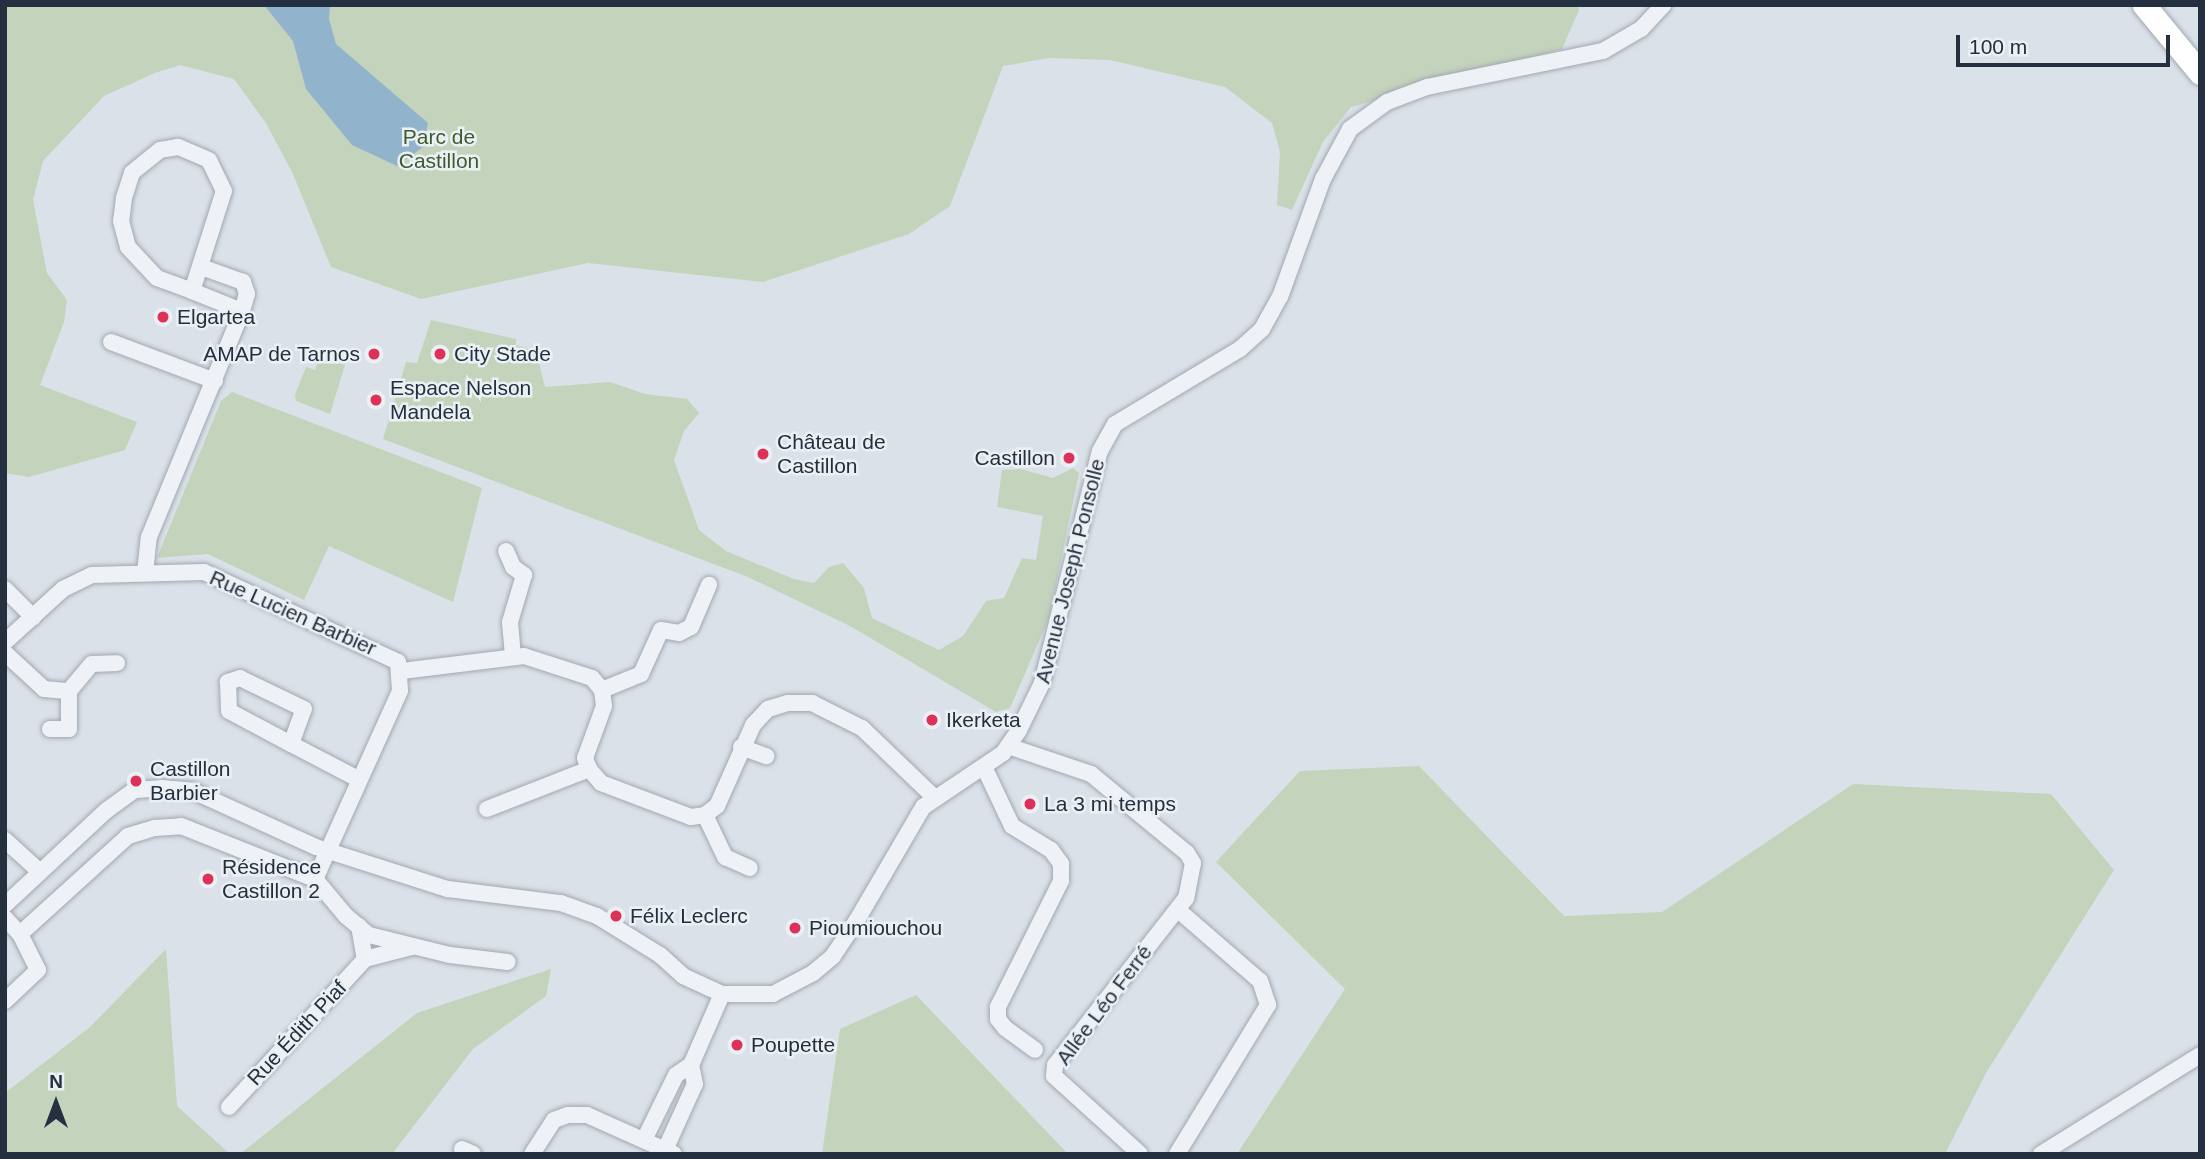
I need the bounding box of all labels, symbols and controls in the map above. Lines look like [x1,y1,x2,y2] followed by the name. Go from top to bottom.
[1960,21,2174,65] scale bar
[1969,35,2027,58] text: 100 m
[399,124,479,174] park label: Parc de Castillon
[177,304,255,330] place label: Elgartea
[155,309,171,325] marker: Elgartea
[202,341,360,367] place label: AMAP de Tarnos
[454,341,551,367] place label: City Stade
[366,346,382,362] marker: AMAP de Tarnos
[432,346,448,362] marker: City Stade
[390,375,531,425] place label: Espace Nelson Mandela
[368,392,384,408] marker: Espace Nelson Mandela
[777,429,886,479] place label: Château de Castillon
[974,445,1055,471] place label: Castillon
[755,446,771,462] marker: Château de Castillon
[1061,450,1077,466] marker: Castillon
[1030,456,1110,686] street label: Avenue Joseph Ponsolle
[206,565,380,661] street label: Rue Lucien Barbier
[946,707,1021,733] place label: Ikerketa
[924,712,940,728] marker: Ikerketa
[150,756,231,806] place label: Castillon Barbier
[128,773,144,789] marker: Castillon Barbier
[1044,791,1176,817] place label: La 3 mi temps
[1022,796,1038,812] marker: La 3 mi temps
[222,854,321,904] place label: Résidence Castillon 2
[200,871,216,887] marker: Résidence Castillon 2
[630,903,748,929] place label: Félix Leclerc
[608,908,624,924] marker: Félix Leclerc
[809,915,942,941] place label: Pioumiouchou
[787,920,803,936] marker: Pioumiouchou
[1051,940,1157,1070] street label: Allée Léo Ferré
[242,975,352,1091] street label: Rue Édith Piaf
[751,1032,835,1058] place label: Poupette
[729,1037,745,1053] marker: Poupette
[21,1068,91,1138] north arrow
[49,1071,63,1092] text: N

